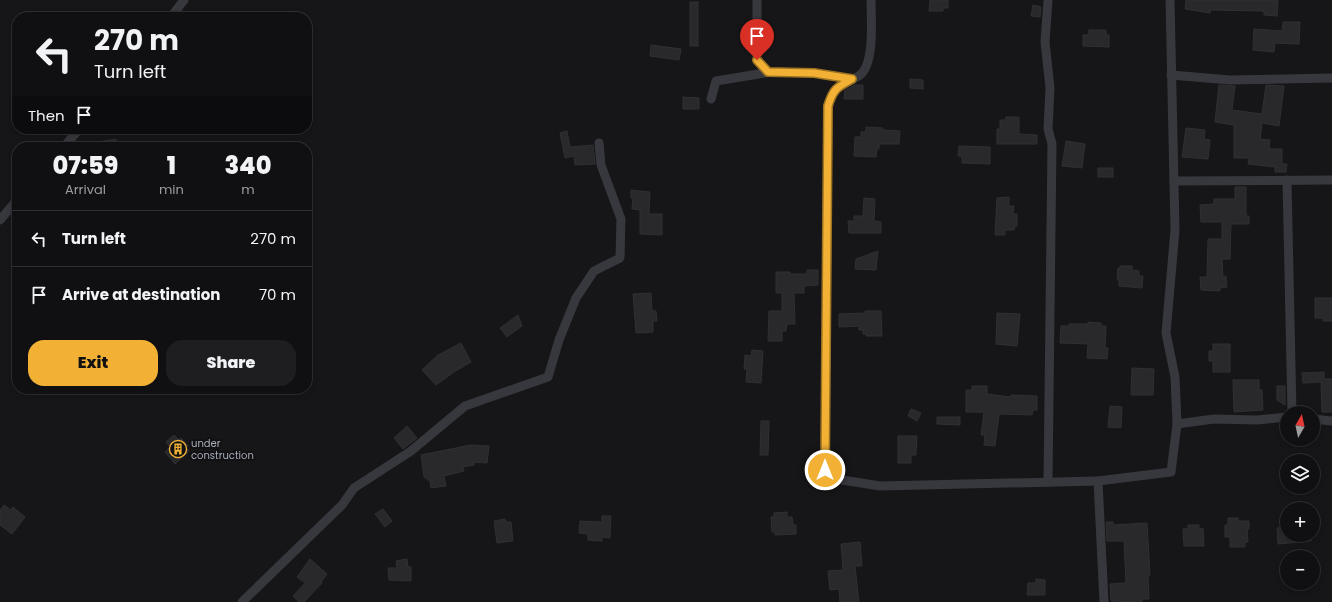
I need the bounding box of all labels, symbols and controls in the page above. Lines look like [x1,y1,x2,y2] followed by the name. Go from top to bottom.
[740,19,774,60] pin
[94,21,179,60] text: 270 m
[746,25,768,47] icon: arrive
[28,28,80,80] icon: left
[94,59,166,84] text: Turn left
[73,104,95,126] icon: arrive
[28,105,65,126] text: Then
[53,149,118,182] text: 07:59
[167,149,176,182] text: 1
[224,149,271,182] text: 340
[65,180,106,199] text: Arrival
[159,180,184,199] text: min
[241,180,255,199] text: m
[28,228,50,250] icon: left
[62,228,126,249] text: Turn left
[250,228,296,249] text: 270 m
[28,284,50,306] icon: arrive
[62,284,220,305] text: Arrive at destination
[259,284,296,305] text: 70 m
[28,340,158,386] button: Exit
[166,340,296,386] button: Share
[1280,406,1320,446] north arrow
[1280,406,1320,590] map controls
[191,436,254,463] place label: under construction
[168,439,188,459] building icon: under construction
[804,449,846,491] position arrow
[1280,454,1320,494] button: layers
[1280,502,1320,542] button: +
[1280,550,1320,590] button: −

